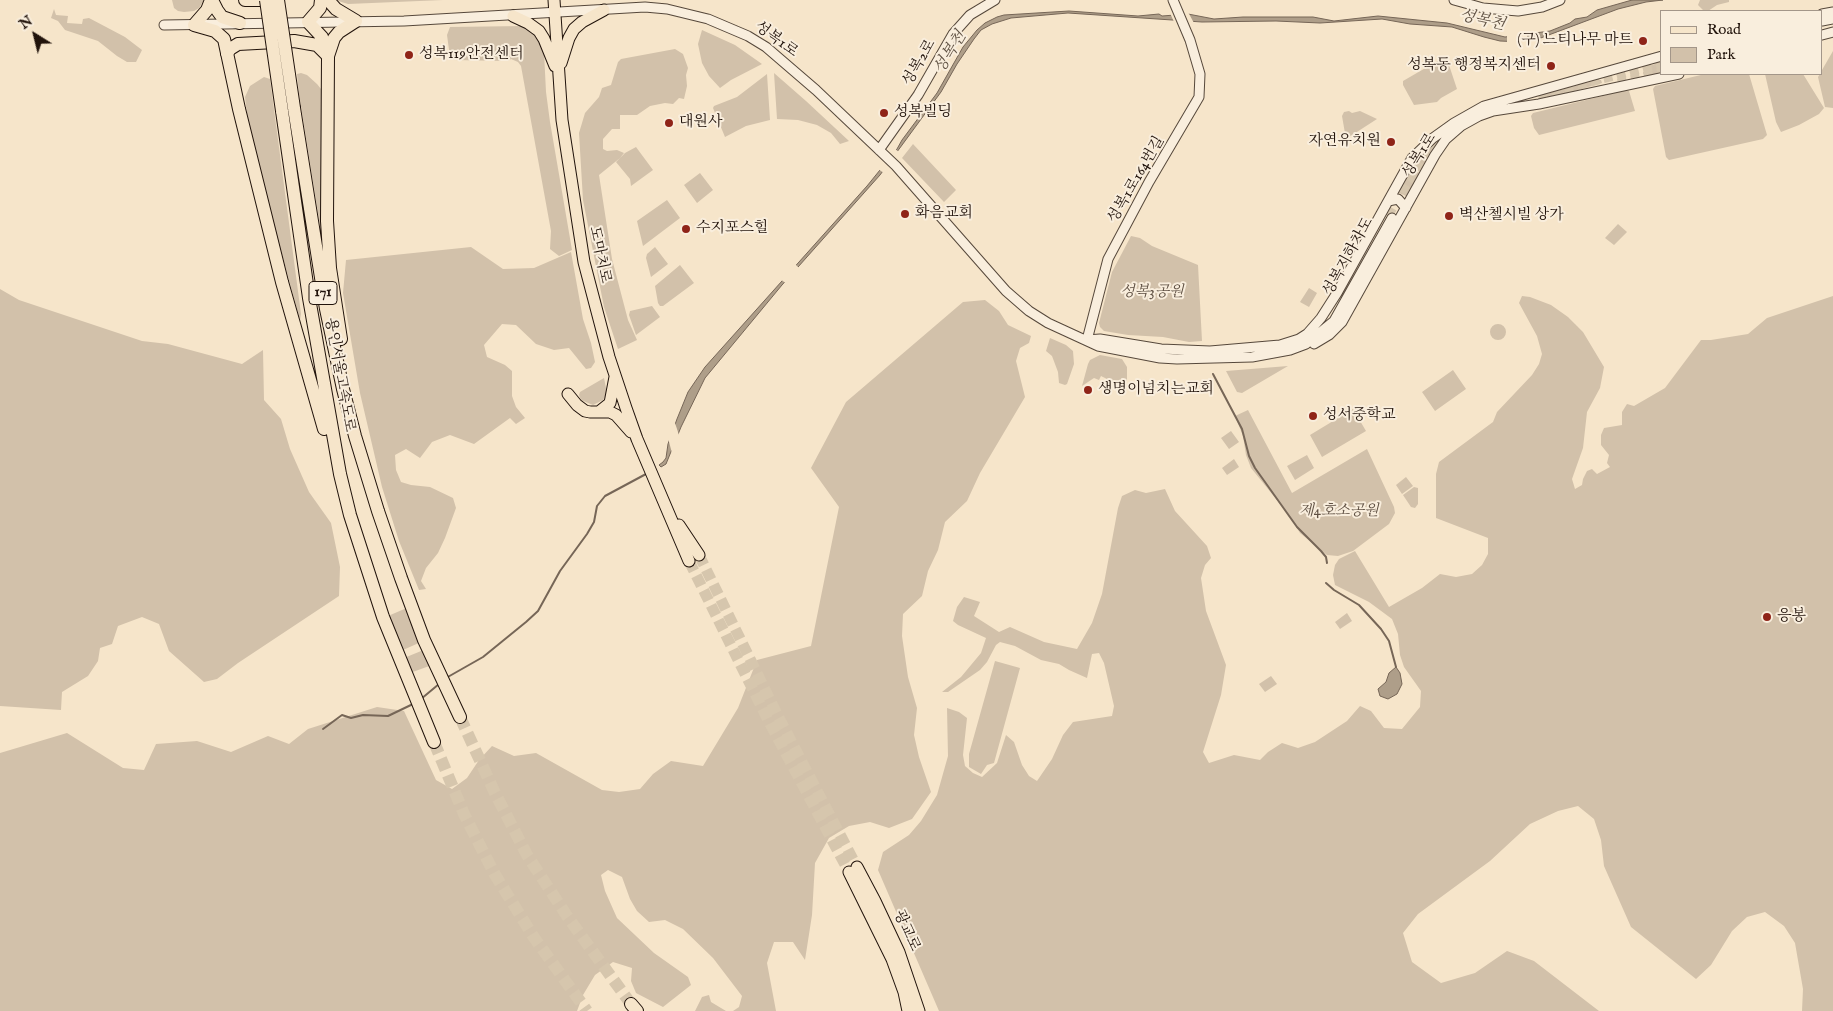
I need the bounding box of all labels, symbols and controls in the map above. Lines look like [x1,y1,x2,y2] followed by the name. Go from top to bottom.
[1457,6,1507,36] water label: 성복천
[10,10,60,60] north arrow
[1660,10,1823,75] legend
[16,12,36,34] text: N
[751,18,801,62] street label: 성복1로
[1707,20,1741,39] text: Road
[931,28,971,78] water label: 성복천
[1517,32,1633,50] place label: (구) 느티나무 마트
[1637,35,1649,47] marker: (구) 느티나무 마트
[900,37,940,89] street label: 성복2로
[1707,45,1736,64] text: Park
[419,46,524,64] place label: 성복119안전센터
[403,49,415,61] marker: 성복119안전센터
[1407,57,1541,75] place label: 성복동 행정복지센터
[1545,60,1557,72] marker: 성복동 행정복지센터
[894,104,952,122] place label: 성복빌딩
[878,107,890,119] marker: 성복빌딩
[679,114,722,132] place label: 대원사
[663,117,675,129] marker: 대원사
[1399,130,1441,182] street label: 성복1로
[1105,133,1169,227] street label: 성복1로164번길
[1309,133,1381,151] place label: 자연유치원
[1385,136,1397,148] marker: 자연유치원
[915,205,973,223] place label: 화음교회
[1459,207,1564,225] place label: 벽산첼시빌 상가
[899,208,911,220] marker: 화음교회
[1443,210,1455,222] marker: 벽산첼시빌 상가
[1320,215,1378,299] street label: 성복지하차도
[696,220,768,238] place label: 수지포스힐
[680,223,692,235] marker: 수지포스힐
[584,225,614,285] street label: 도마치로
[309,282,337,304] road number: 171
[1120,284,1184,302] park label: 성복3공원
[320,316,358,434] street label: 용인서울고속도로
[1098,381,1214,399] place label: 생명이넘치는교회
[1082,384,1094,396] marker: 생명이넘치는교회
[1323,407,1395,425] place label: 성서중학교
[1307,410,1319,422] marker: 성서중학교
[1299,503,1379,521] park label: 제4호소공원
[1777,608,1806,626] place label: 응봉
[1761,611,1773,623] marker: 응봉
[889,907,923,955] street label: 광교로

